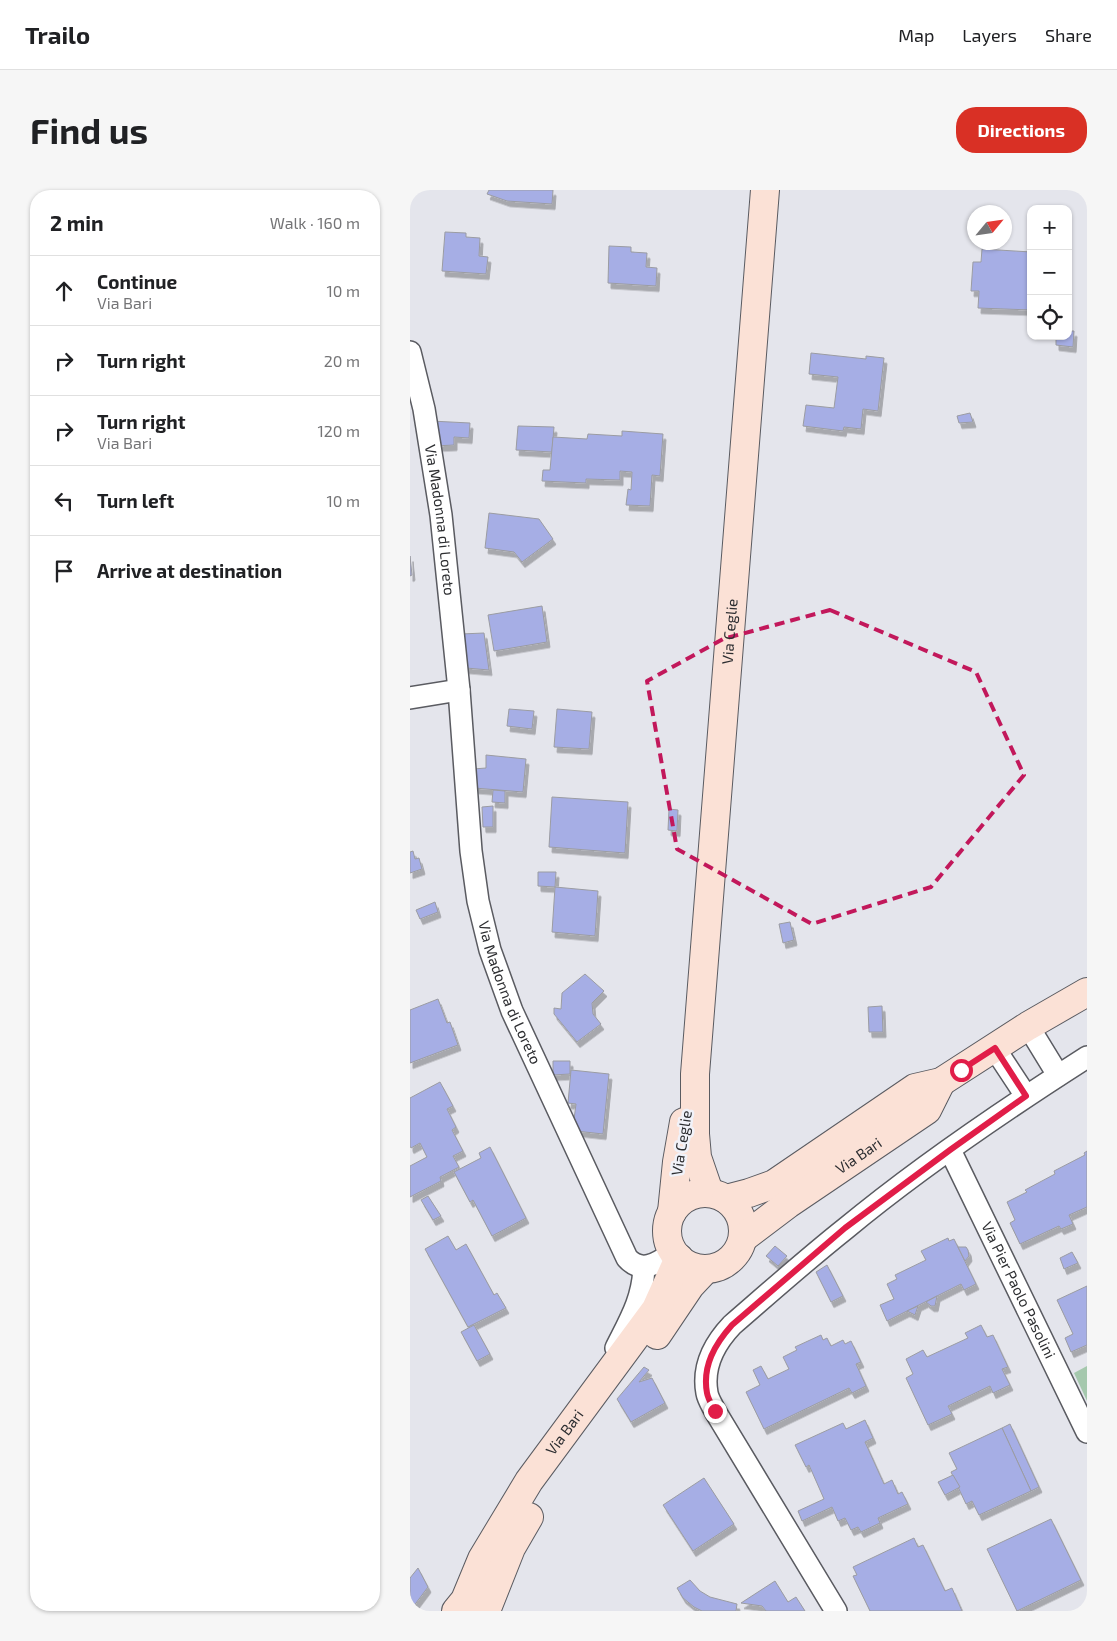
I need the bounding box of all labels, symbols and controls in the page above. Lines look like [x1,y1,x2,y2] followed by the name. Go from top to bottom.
[25,20,90,49] text: Trailo
[898,24,934,46] text: Map
[962,24,1017,46] text: Layers
[1045,24,1092,46] text: Share
[956,107,1087,153] button: Directions
[30,109,148,151] text: Find us
[967,205,1012,250] north arrow
[1027,205,1072,340] map controls
[1027,205,1072,250] button: +
[50,210,104,235] text: 2 min
[270,213,360,232] text: Walk · 160 m
[1027,250,1072,295] button: −
[97,270,177,293] text: Continue
[50,277,78,305] icon: ahead
[326,281,360,300] text: 10 m
[97,293,152,312] text: Via Bari
[1027,295,1072,340] button: locate
[50,347,78,375] icon: right
[97,349,185,372] text: Turn right
[324,351,360,370] text: 20 m
[97,410,185,433] text: Turn right
[50,417,78,445] icon: right
[317,421,360,440] text: 120 m
[97,433,152,452] text: Via Bari
[422,443,459,596] street label: Via Madonna di Loreto
[50,487,78,515] icon: left
[97,489,174,512] text: Turn left
[326,491,360,510] text: 10 m
[50,557,78,585] icon: arrive
[97,559,282,582] text: Arrive at destination
[717,598,741,665] street label: Via Ceglie
[475,919,545,1067] street label: Via Madonna di Loreto
[950,1059,973,1082] route start
[667,1109,695,1177] street label: Via Ceglie
[832,1133,885,1177] street label: Via Bari
[978,1218,1060,1361] street label: Via Pier Paolo Pasolini
[704,1400,727,1423] route end
[541,1406,587,1458] street label: Via Bari

